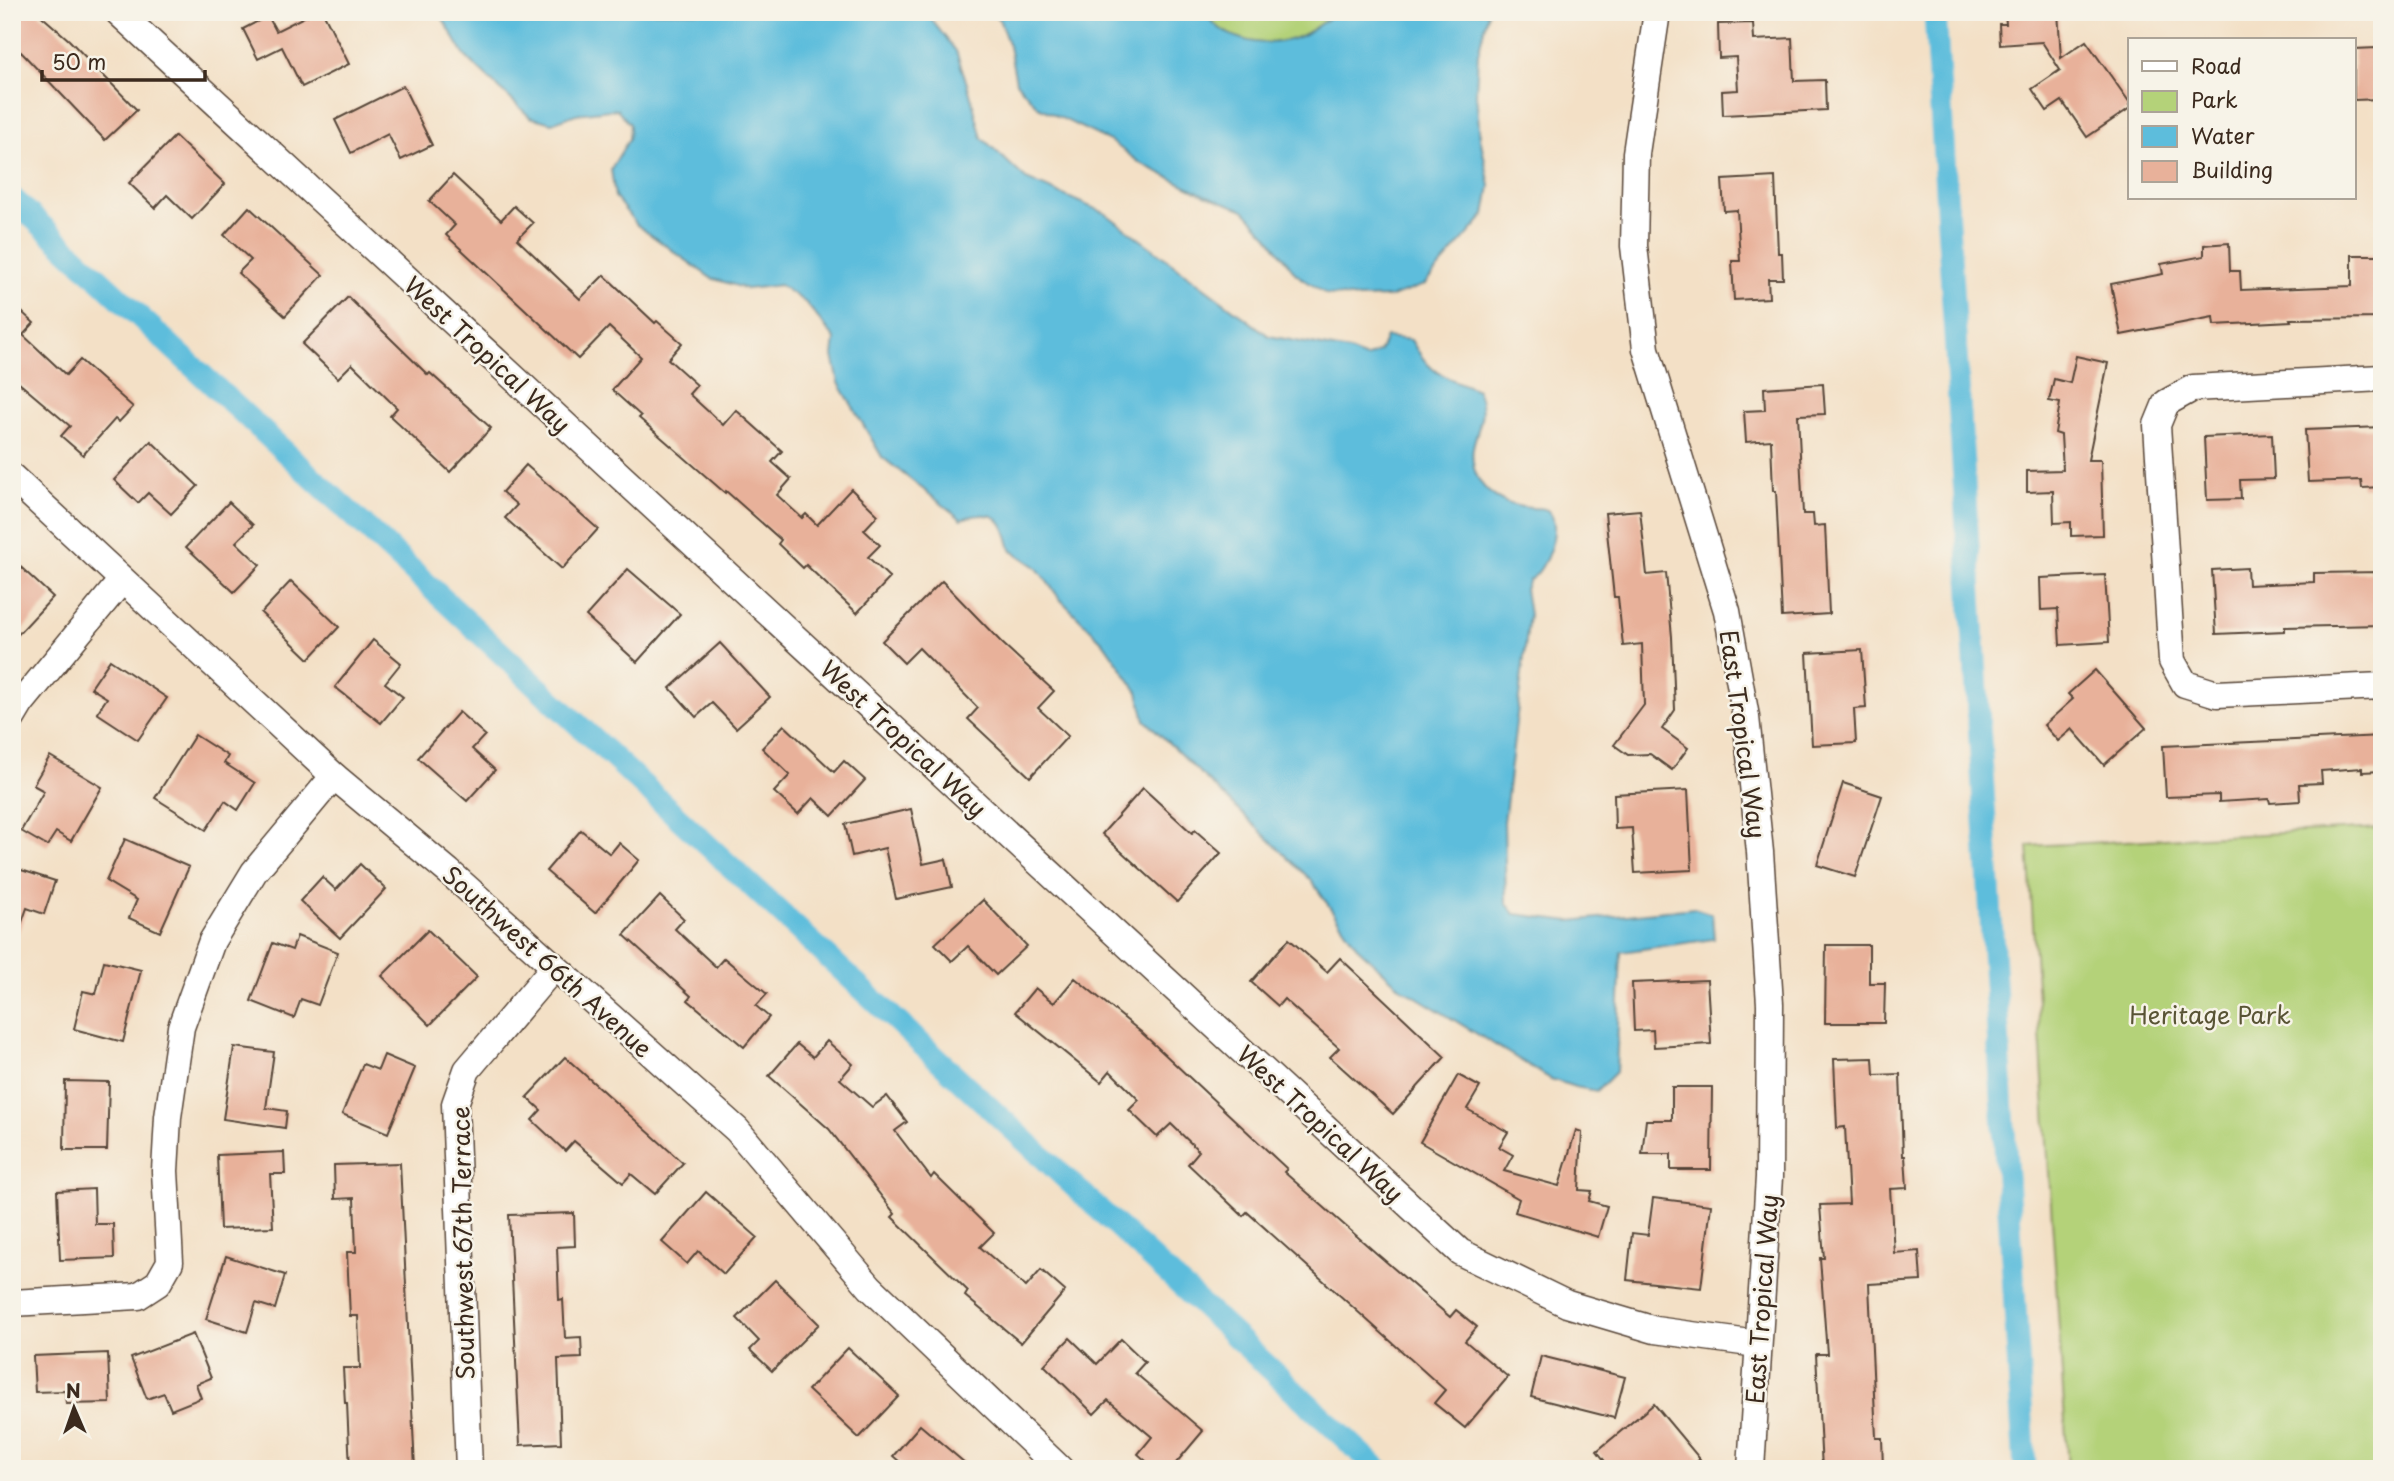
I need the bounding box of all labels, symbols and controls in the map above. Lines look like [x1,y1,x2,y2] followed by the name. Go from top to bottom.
[42,38,205,82] scale bar
[2128,38,2356,200] legend
[52,45,106,77] text: 50 m
[2191,49,2242,81] text: Road
[2191,83,2238,115] text: Park
[2191,119,2255,151] text: Water
[2191,153,2273,185] text: Building
[397,267,579,441] street label: West Tropical Way
[1712,627,1776,841] street label: East Tropical Way
[813,651,995,825] street label: West Tropical Way
[435,857,661,1065] street label: Southwest 66th Avenue
[2129,996,2291,1032] park label: Heritage Park
[1230,1036,1412,1210] street label: West Tropical Way
[442,1106,482,1380] street label: Southwest 67th Terrace
[1736,1193,1786,1405] street label: East Tropical Way
[38,1372,108,1442] north arrow
[65,1376,81,1404] text: N

